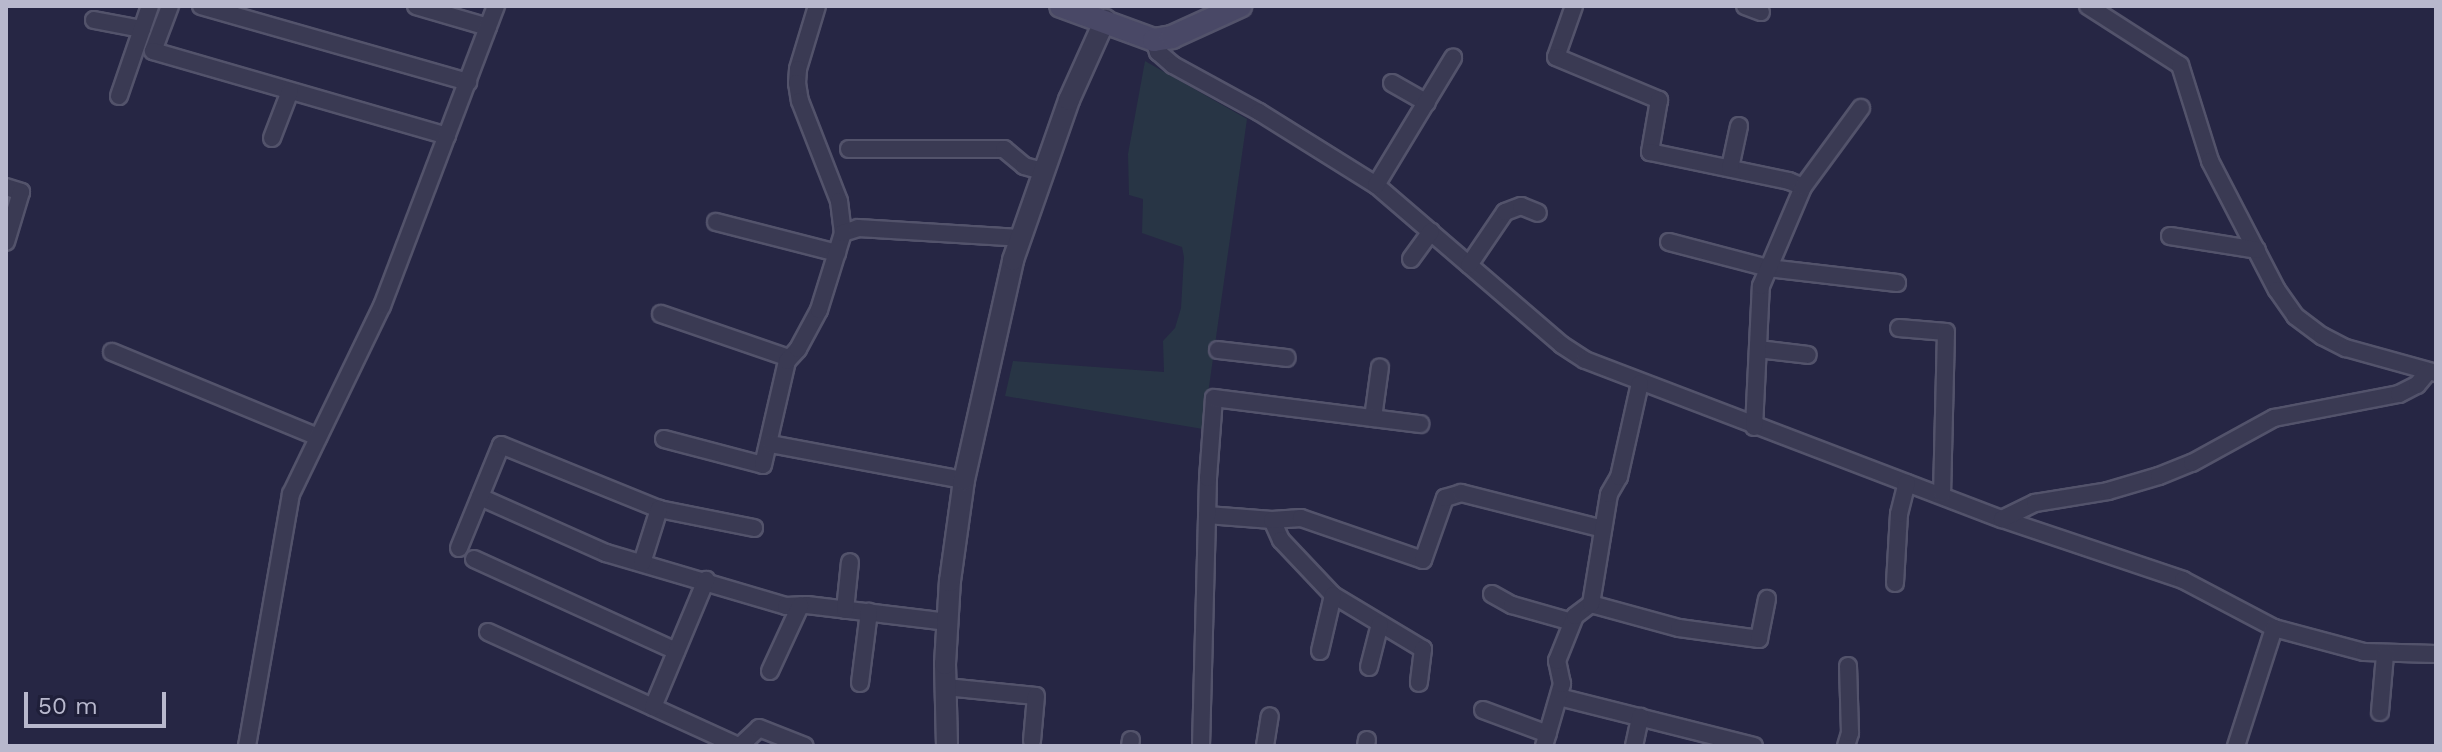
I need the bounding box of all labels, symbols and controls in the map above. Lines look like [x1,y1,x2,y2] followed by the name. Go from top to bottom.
[28,676,170,726] scale bar
[38,692,98,720] text: 50 m

